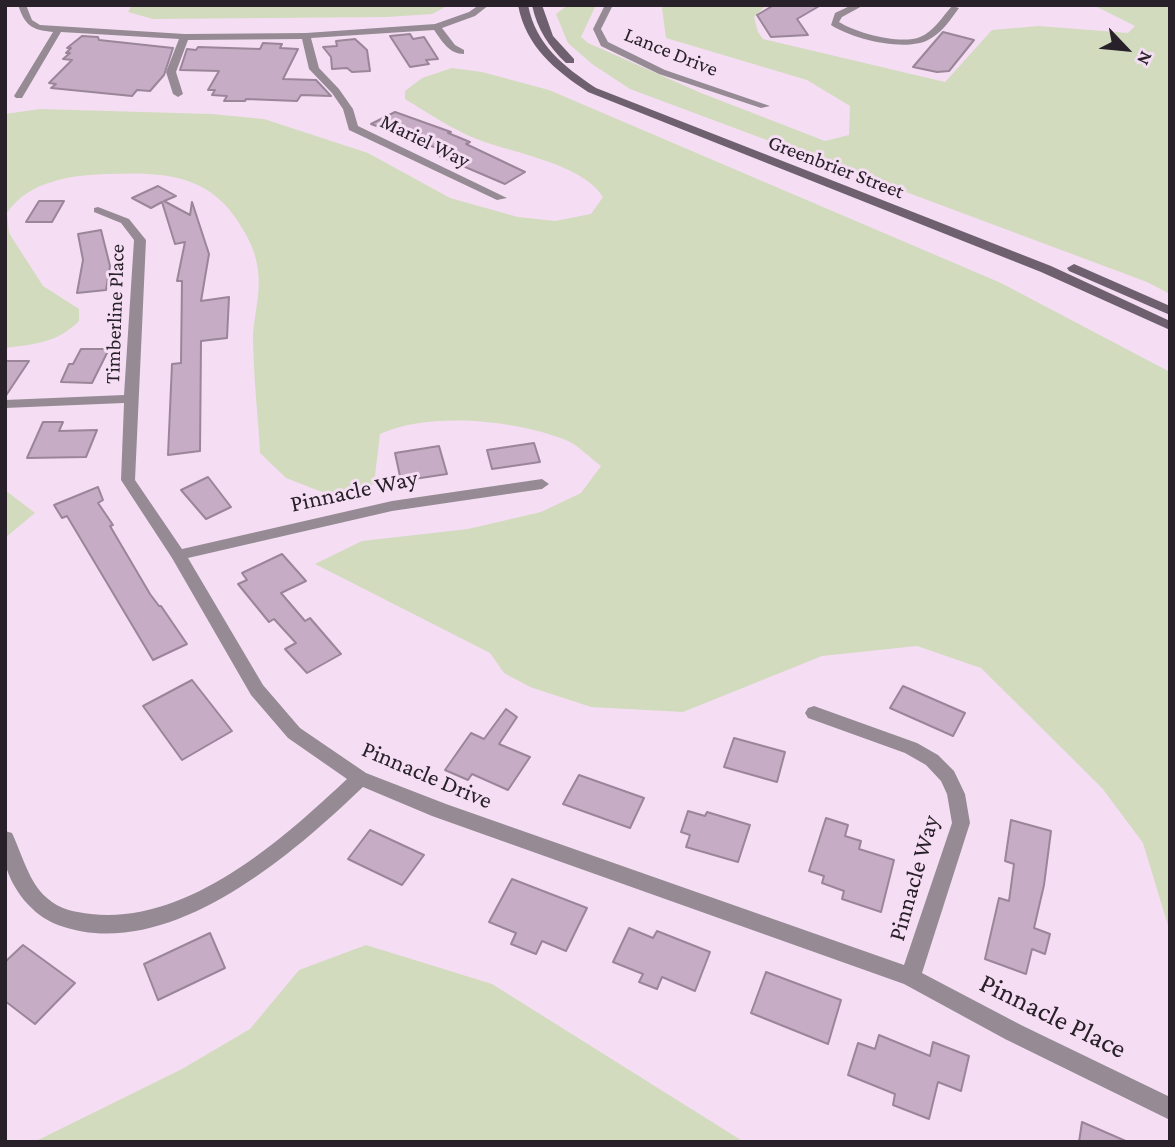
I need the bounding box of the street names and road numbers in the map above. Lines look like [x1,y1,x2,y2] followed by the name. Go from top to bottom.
[620,22,722,82] street label: Lance Drive
[376,109,474,173] street label: Mariel Way
[764,130,908,204] street label: Greenbrier Street
[100,243,130,385] street label: Timberline Place
[288,463,420,519] street label: Pinnacle Way
[358,735,496,815] street label: Pinnacle Drive
[882,812,946,944] street label: Pinnacle Way
[974,966,1132,1066] street label: Pinnacle Place

